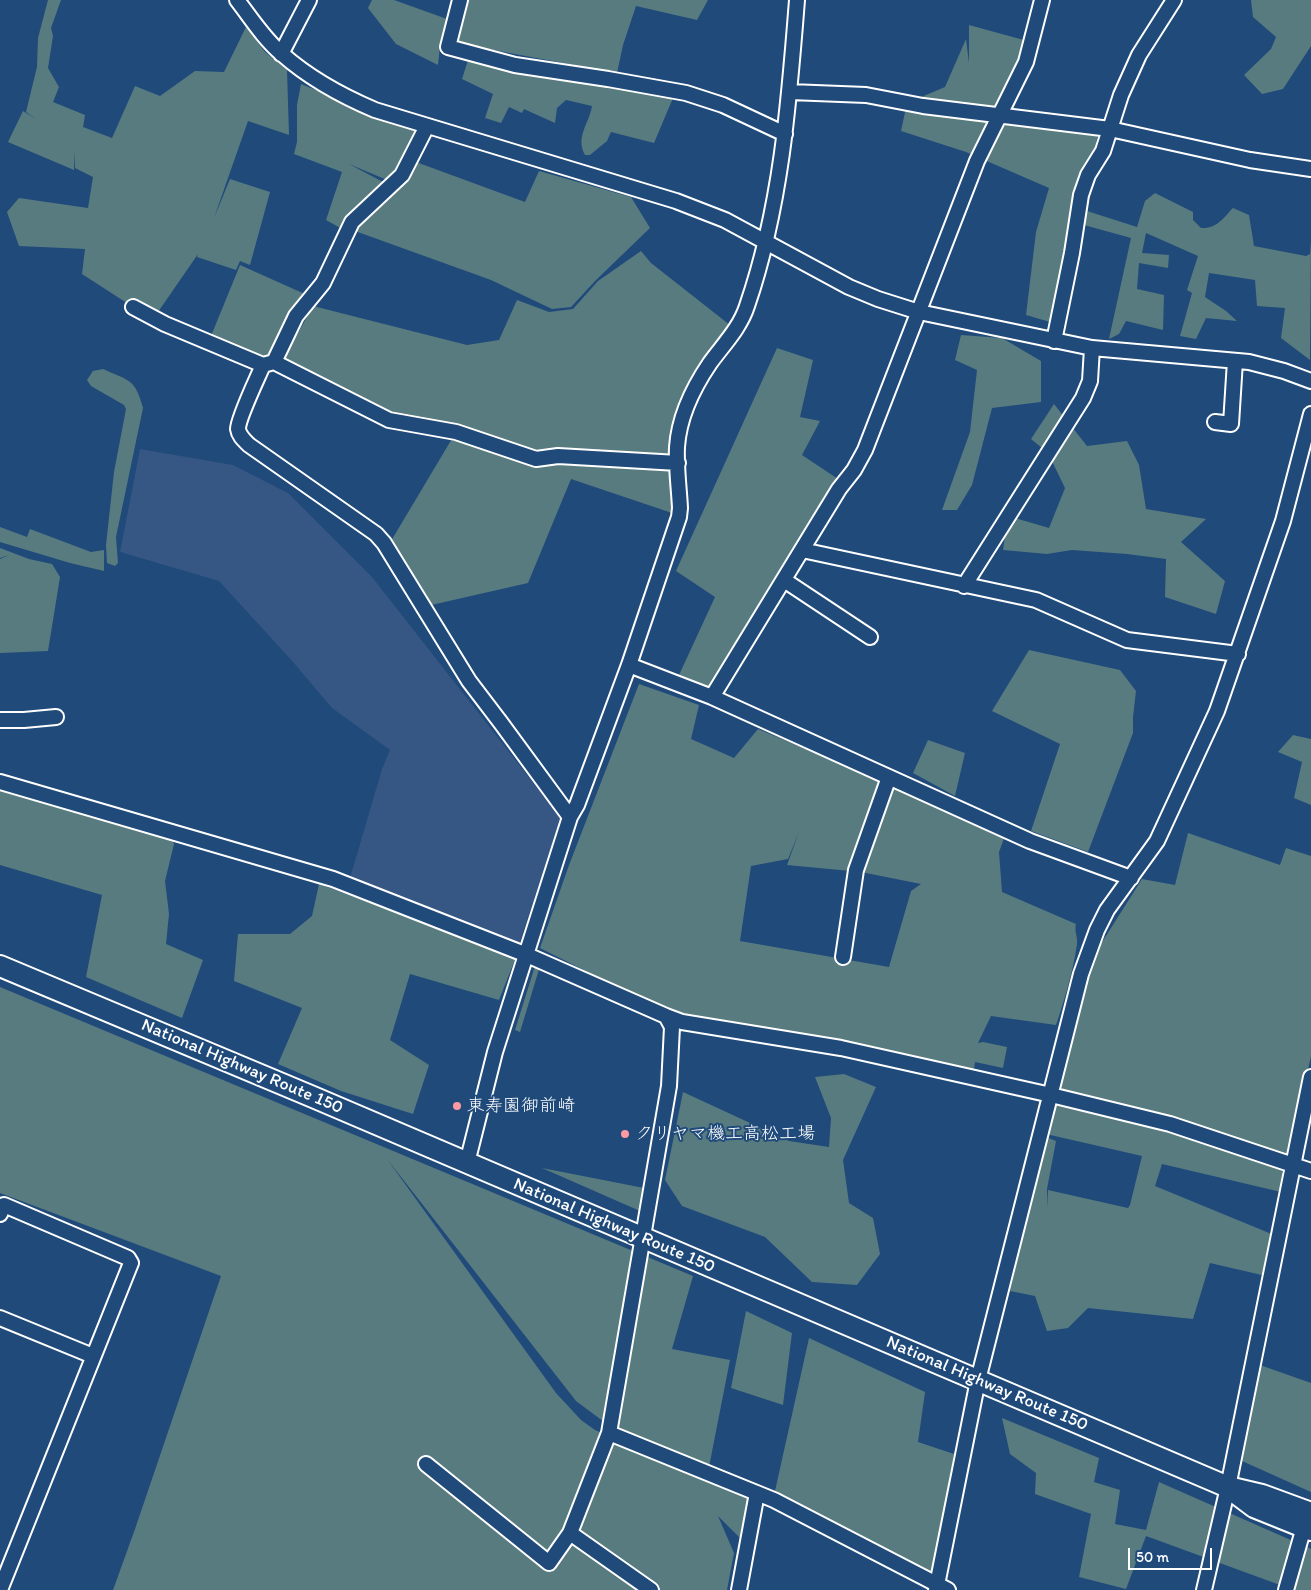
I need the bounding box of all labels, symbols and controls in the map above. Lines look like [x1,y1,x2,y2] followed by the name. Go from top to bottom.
[138,1015,346,1119] street label: National Highway Route 150
[467,1095,575,1117] place label: 東寿園御前崎
[451,1100,463,1112] marker: 東寿園御前崎
[635,1123,815,1145] place label: クリヤマ機工高松工場
[619,1128,631,1140] marker: クリヤマ機工高松工場
[510,1174,718,1278] street label: National Highway Route 150
[883,1332,1091,1436] street label: National Highway Route 150
[1131,1538,1215,1570] scale bar
[1136,1548,1169,1566] text: 50 m

